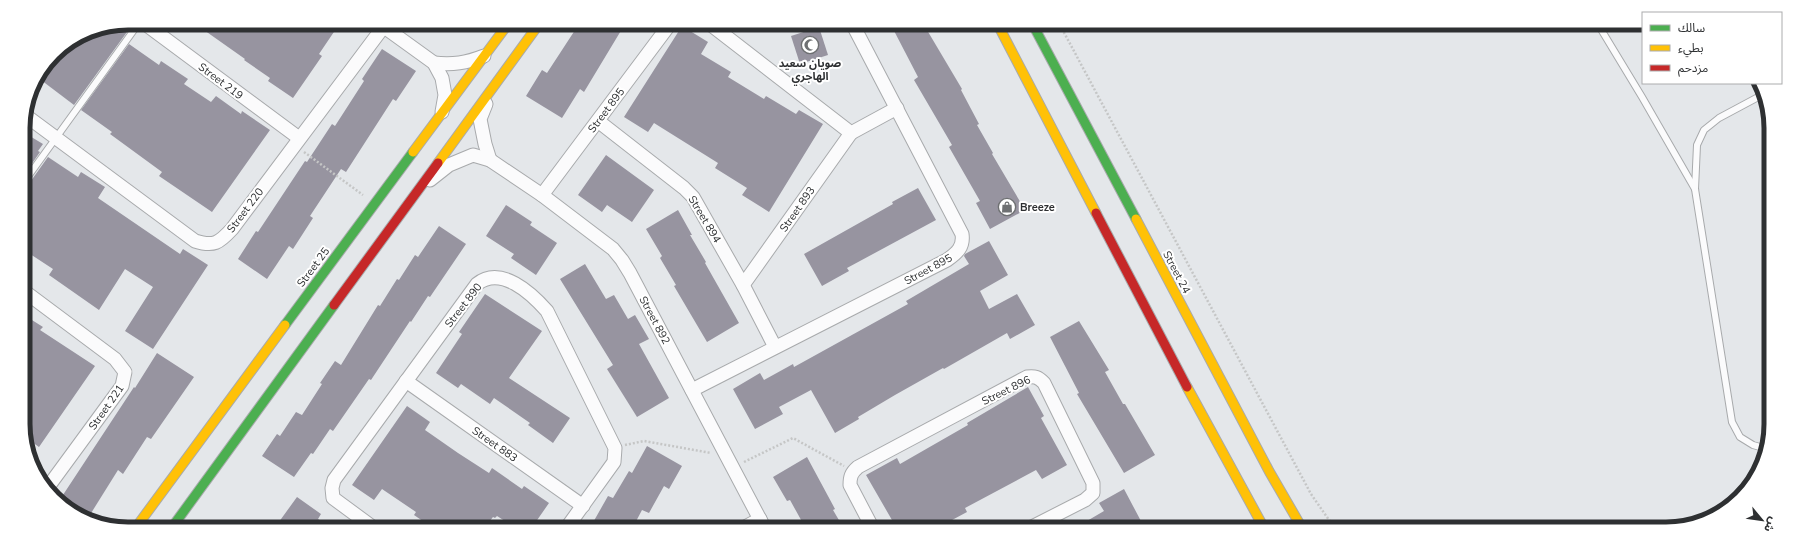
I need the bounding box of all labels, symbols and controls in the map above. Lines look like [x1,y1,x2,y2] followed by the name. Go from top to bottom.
[1642,12,1782,84] legend
[1678,20,1705,36] text: سالك
[800,35,820,55] mosque icon: صويان سعيد الهاجري
[1678,40,1704,58] text: بطيء
[779,56,841,86] place label: صويان سعيد الهاجري
[195,60,246,103] street label: Street 219
[1678,60,1708,77] text: مزدحم
[585,84,628,136] street label: Street 895
[776,183,819,235] street label: Street 893
[224,184,267,236] street label: Street 220
[685,193,725,246] street label: Street 894
[997,197,1017,217] shop icon: Breeze
[1020,200,1055,215] place label: Breeze
[294,244,333,290] street label: Street 25
[1159,248,1194,296] street label: Street 24
[901,250,955,288] street label: Street 895
[441,280,486,331] street label: Street 890
[636,293,674,347] street label: Street 892
[979,372,1034,409] street label: Street 896
[85,381,128,433] street label: Street 221
[469,423,521,466] street label: Street 883
[1742,500,1782,540] north arrow
[1760,514,1781,535] text: ش

